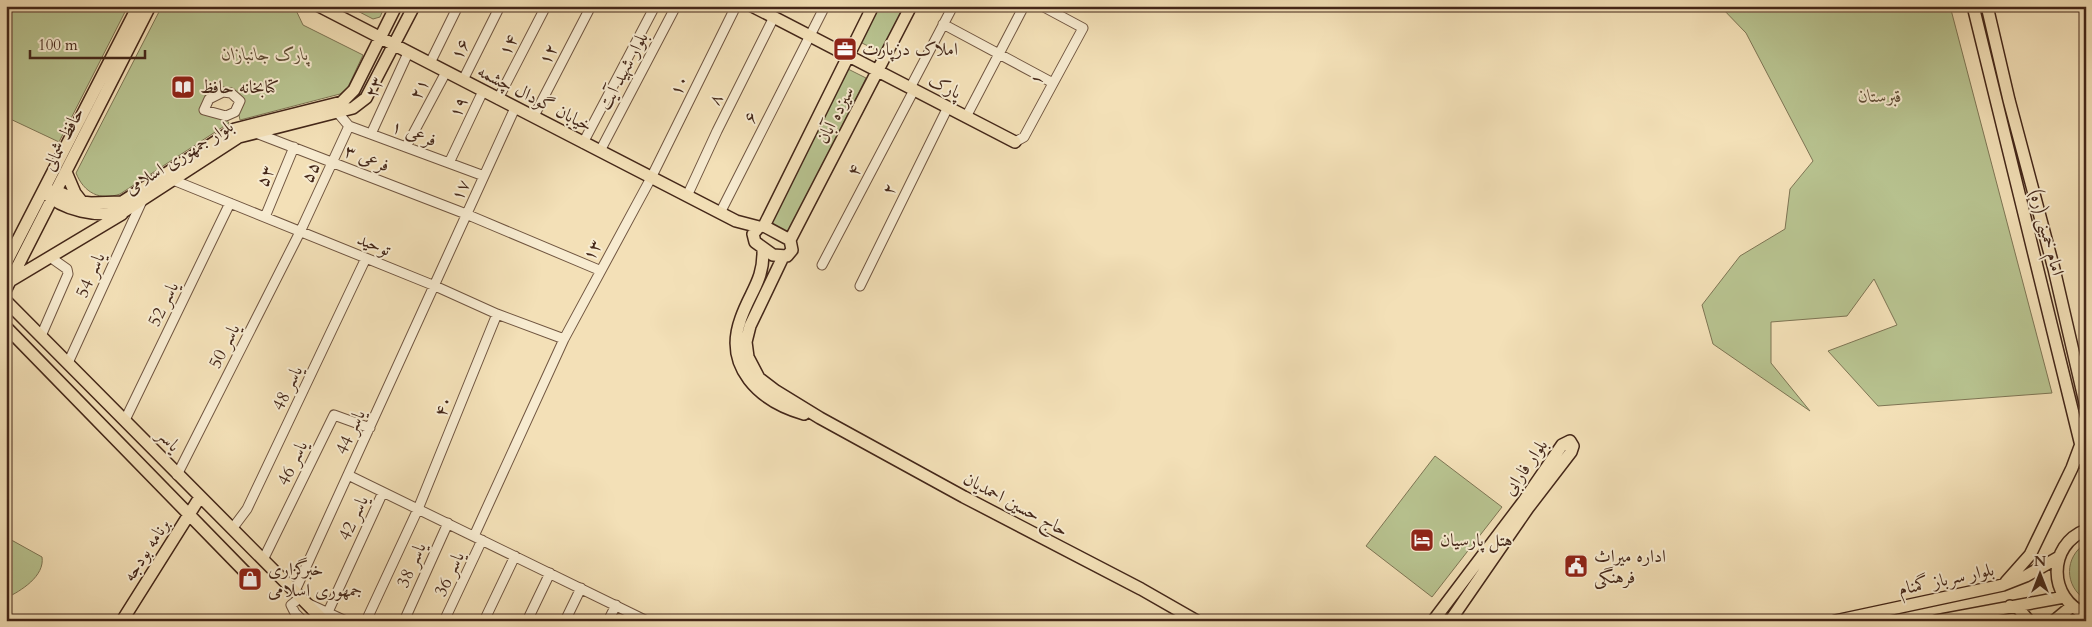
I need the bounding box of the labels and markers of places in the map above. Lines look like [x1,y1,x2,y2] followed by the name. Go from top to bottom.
[832,36,858,62] office icon: املاک دزپارت
[862,37,958,62] place label: املاک دزپارت
[170,74,196,100] library icon: کتابخانه حافظ
[200,75,279,100] place label: کتابخانه حافظ
[1409,527,1435,553] hotel icon: هتل پارسیان
[1440,528,1513,553] place label: هتل پارسیان
[1594,544,1666,590] place label: اداره میراث فرهنگی
[1563,553,1589,579] public building icon: اداره میراث فرهنگی
[268,557,362,603] place label: خبرگزاری جمهوری اسلامی
[237,566,263,592] shop icon: خبرگزاری جمهوری اسلامی

